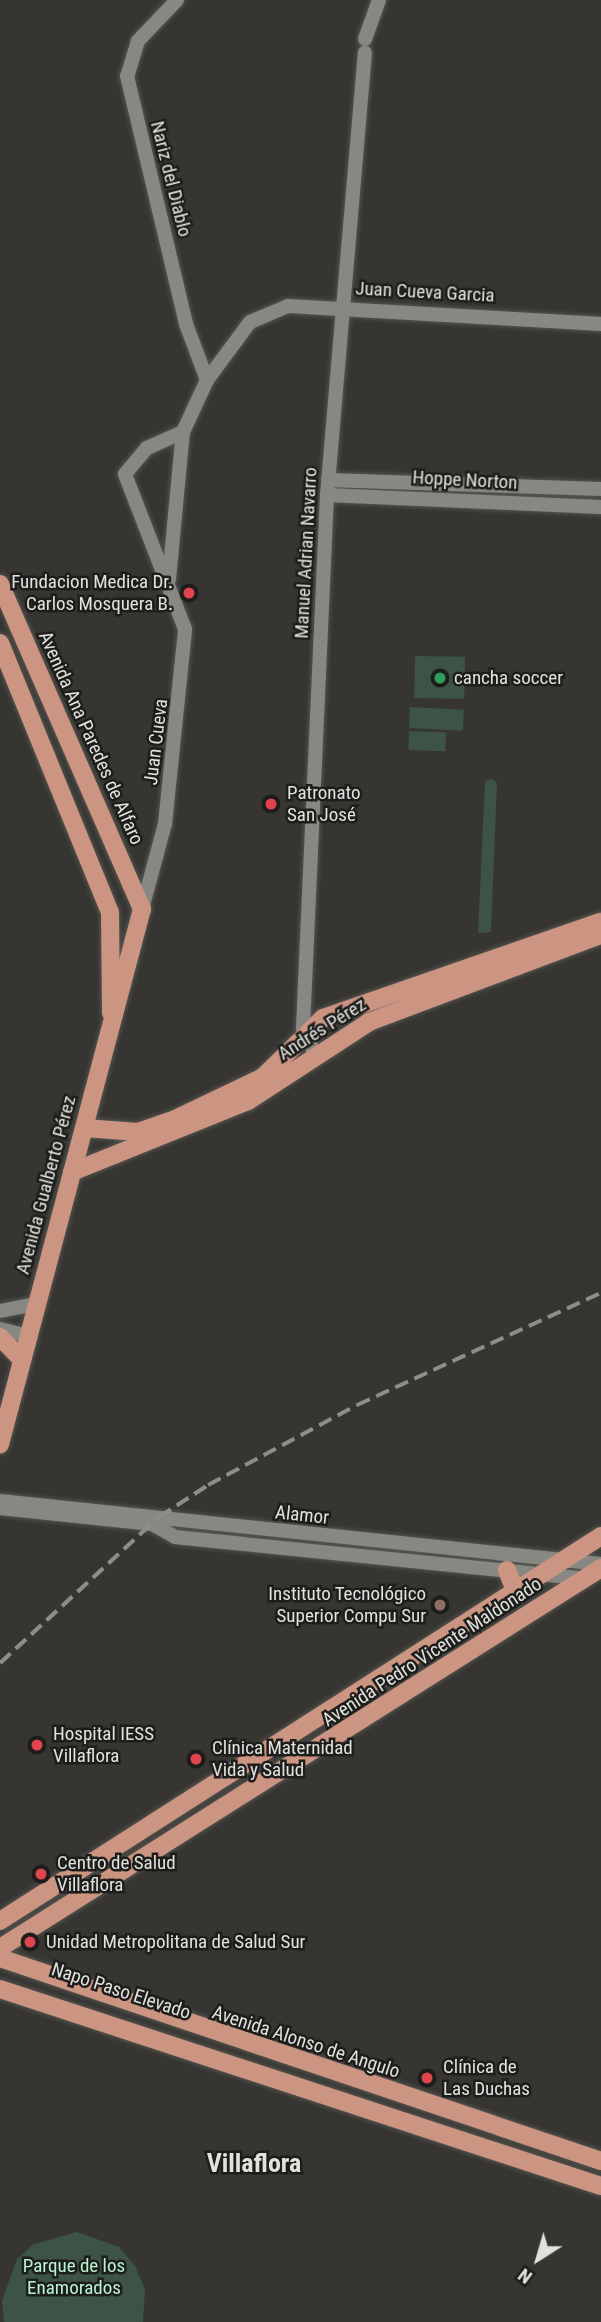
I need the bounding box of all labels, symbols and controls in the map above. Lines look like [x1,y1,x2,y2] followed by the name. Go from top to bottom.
[146,119,196,239] street label: Nariz del Diablo
[355,277,495,307] street label: Juan Cueva Garcia
[412,466,518,494] street label: Hoppe Norton
[290,467,322,639] street label: Manuel Adrian Navarro
[11,571,173,615] place label: Fundacion Medica Dr. Carlos Mosquera B.
[179,583,199,603] marker: Fundacion Medica Dr. Carlos Mosquera B.
[34,628,148,848] street label: Avenida Ana Paredes de Alfaro
[454,667,563,689] place label: cancha soccer
[432,670,448,686] marker: cancha soccer
[139,698,173,786] street label: Juan Cueva
[287,782,361,826] place label: Patronato San José
[261,794,281,814] marker: Patronato San José
[274,993,370,1065] street label: Andrés Pérez
[11,1093,81,1277] street label: Avenida Gualberto Pérez
[274,1501,330,1529] street label: Alamor
[318,1572,546,1732] street label: Avenida Pedro Vicente Maldonado
[268,1583,426,1627] place label: Instituto Tecnológico Superior Compu Sur
[432,1597,448,1613] marker: Instituto Tecnológico Superior Compu Sur
[53,1723,154,1767] place label: Hospital IESS Villaflora
[27,1735,47,1755] marker: Hospital IESS Villaflora
[212,1737,353,1781] place label: Clínica Maternidad Vida y Salud
[186,1749,206,1769] marker: Clínica Maternidad Vida y Salud
[57,1852,176,1896] place label: Centro de Salud Villaflora
[31,1864,51,1884] marker: Centro de Salud Villaflora
[46,1931,305,1953] place label: Unidad Metropolitana de Salud Sur
[20,1932,40,1952] marker: Unidad Metropolitana de Salud Sur
[49,1958,193,2024] street label: Napo Paso Elevado
[209,2001,403,2083] street label: Avenida Alonso de Angulo
[443,2056,530,2100] place label: Clínica de Las Duchas
[417,2068,437,2088] marker: Clínica de Las Duchas
[207,2148,301,2180] district label: Villaflora
[503,2224,573,2294] north arrow
[23,2255,125,2299] park label: Parque de los Enamorados
[513,2263,537,2289] text: N

